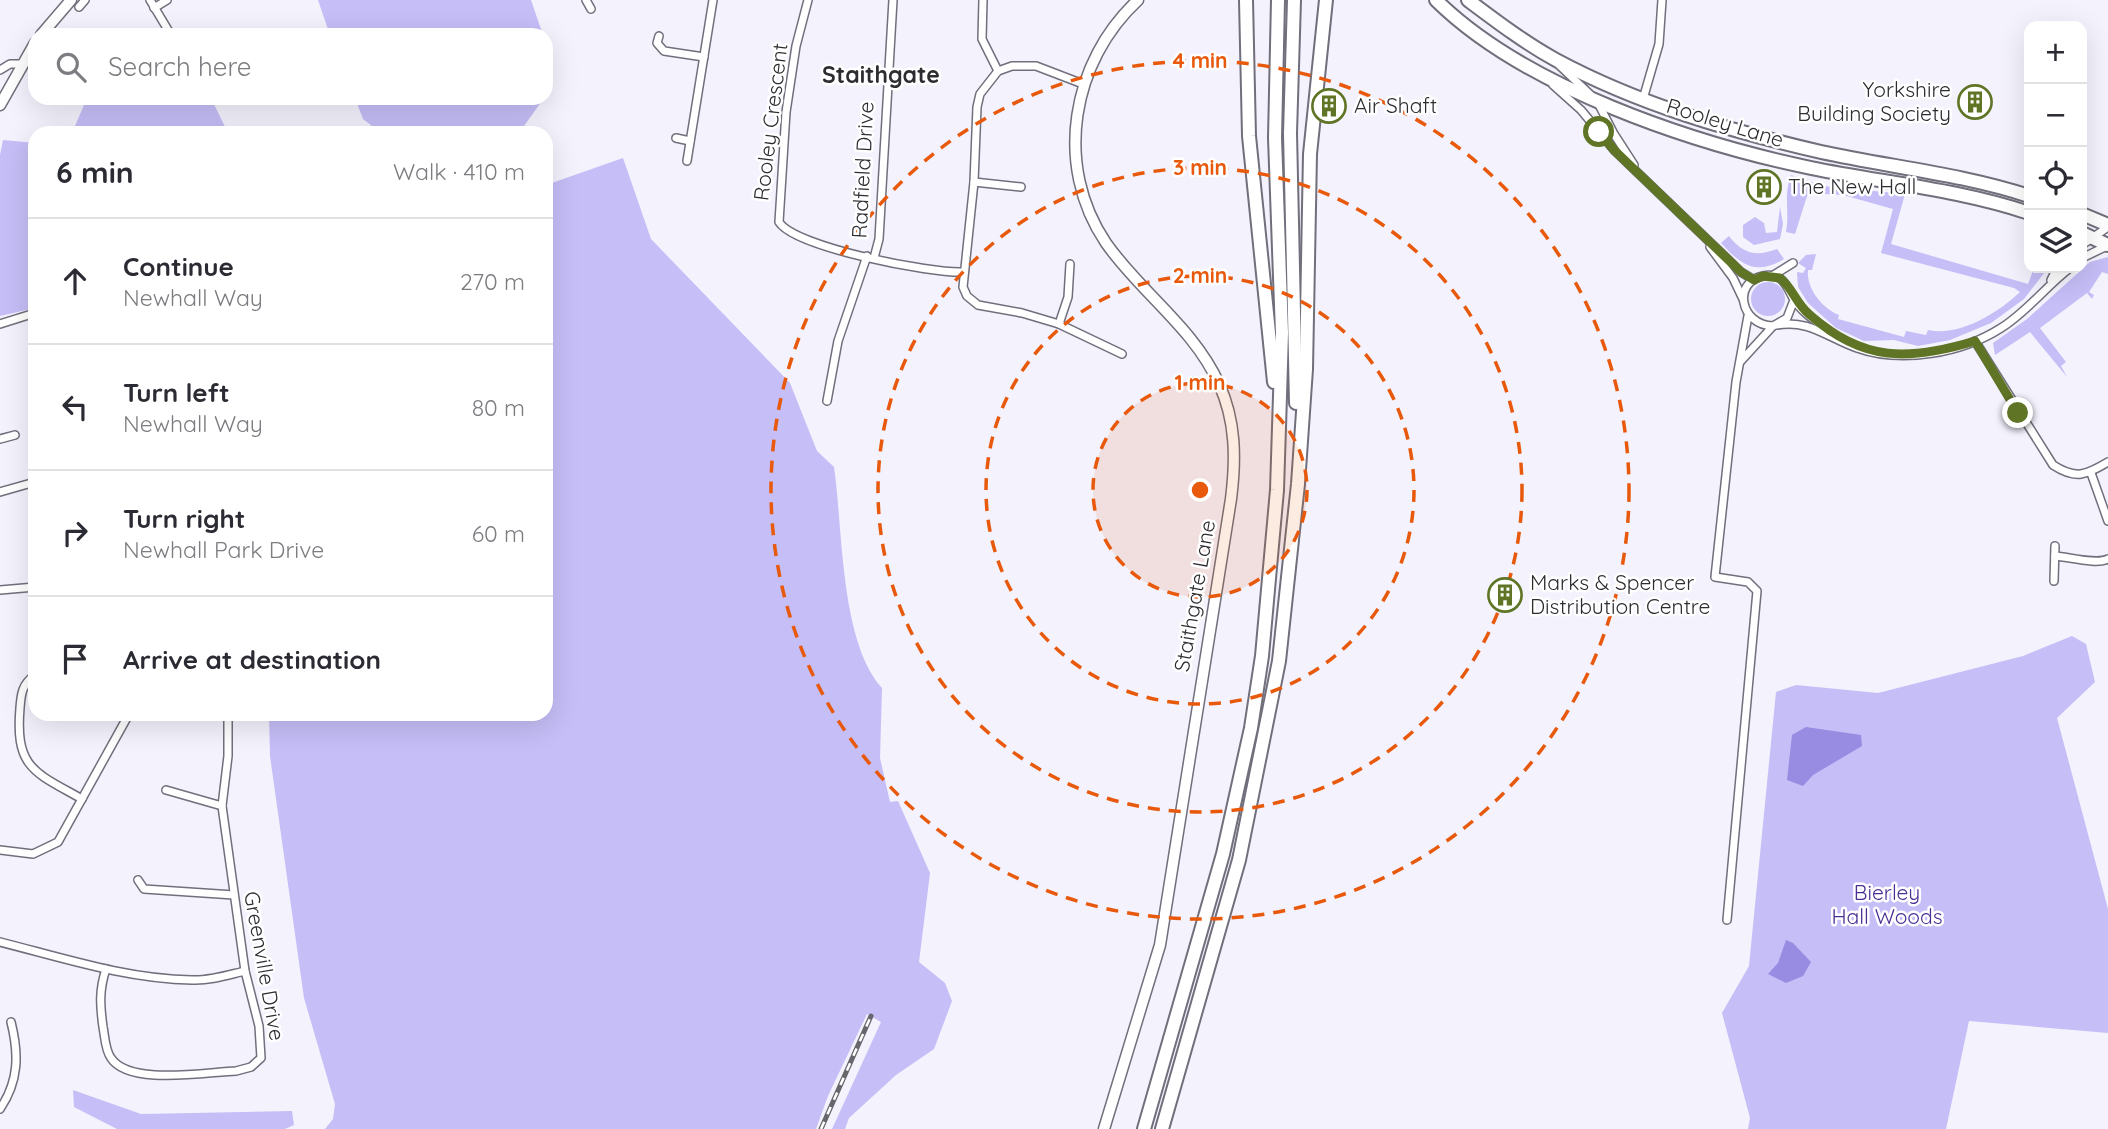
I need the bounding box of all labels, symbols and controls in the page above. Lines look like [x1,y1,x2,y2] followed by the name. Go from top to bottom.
[2024,21,2087,273] map controls
[2024,21,2087,84] button: +
[28,28,553,105] search box
[747,42,793,202] street label: Rooley Crescent
[1172,47,1228,73] text: 4 min
[52,48,90,86] icon: search
[108,50,252,83] text: Search here
[822,60,940,89] district label: Staithgate
[1797,76,1951,126] place label: Yorkshire Building Society
[1956,83,1994,121] building icon: Yorkshire Building Society
[2024,84,2087,147] button: −
[1310,87,1348,125] building icon: Air Shaft
[1354,92,1437,118] place label: Air Shaft
[1664,92,1787,152] street label: Rooley Lane
[845,101,879,239] street label: Radfield Drive
[1583,116,1614,147] route start
[2024,147,2087,210] button: locate
[56,153,134,191] text: 6 min
[1173,154,1227,180] text: 3 min
[393,157,525,186] text: Walk · 410 m
[1745,168,1783,206] building icon: The New Hall
[1788,173,1916,199] place label: The New Hall
[2024,210,2087,273] button: layers
[123,250,234,283] text: Continue
[56,262,94,300] icon: ahead
[1173,262,1227,288] text: 2 min
[460,267,525,296] text: 270 m
[123,283,263,312] text: Newhall Way
[1175,369,1225,395] text: 1 min
[123,376,230,409] text: Turn left
[56,388,94,426] icon: left
[472,393,525,422] text: 80 m
[2002,397,2033,428] route end
[123,409,263,438] text: Newhall Way
[1188,478,1212,502] centre of rings
[123,502,245,535] text: Turn right
[56,514,94,552] icon: right
[1168,518,1220,674] street label: Staithgate Lane
[472,519,525,548] text: 60 m
[123,535,324,564] text: Newhall Park Drive
[1530,569,1710,619] place label: Marks & Spencer Distribution Centre
[1486,576,1524,614] building icon: Marks & Spencer Distribution Centre
[56,640,94,678] icon: arrive
[123,643,381,676] text: Arrive at destination
[1831,879,1943,929] park label: Bierley Hall Woods
[239,889,291,1043] street label: Greenville Drive

